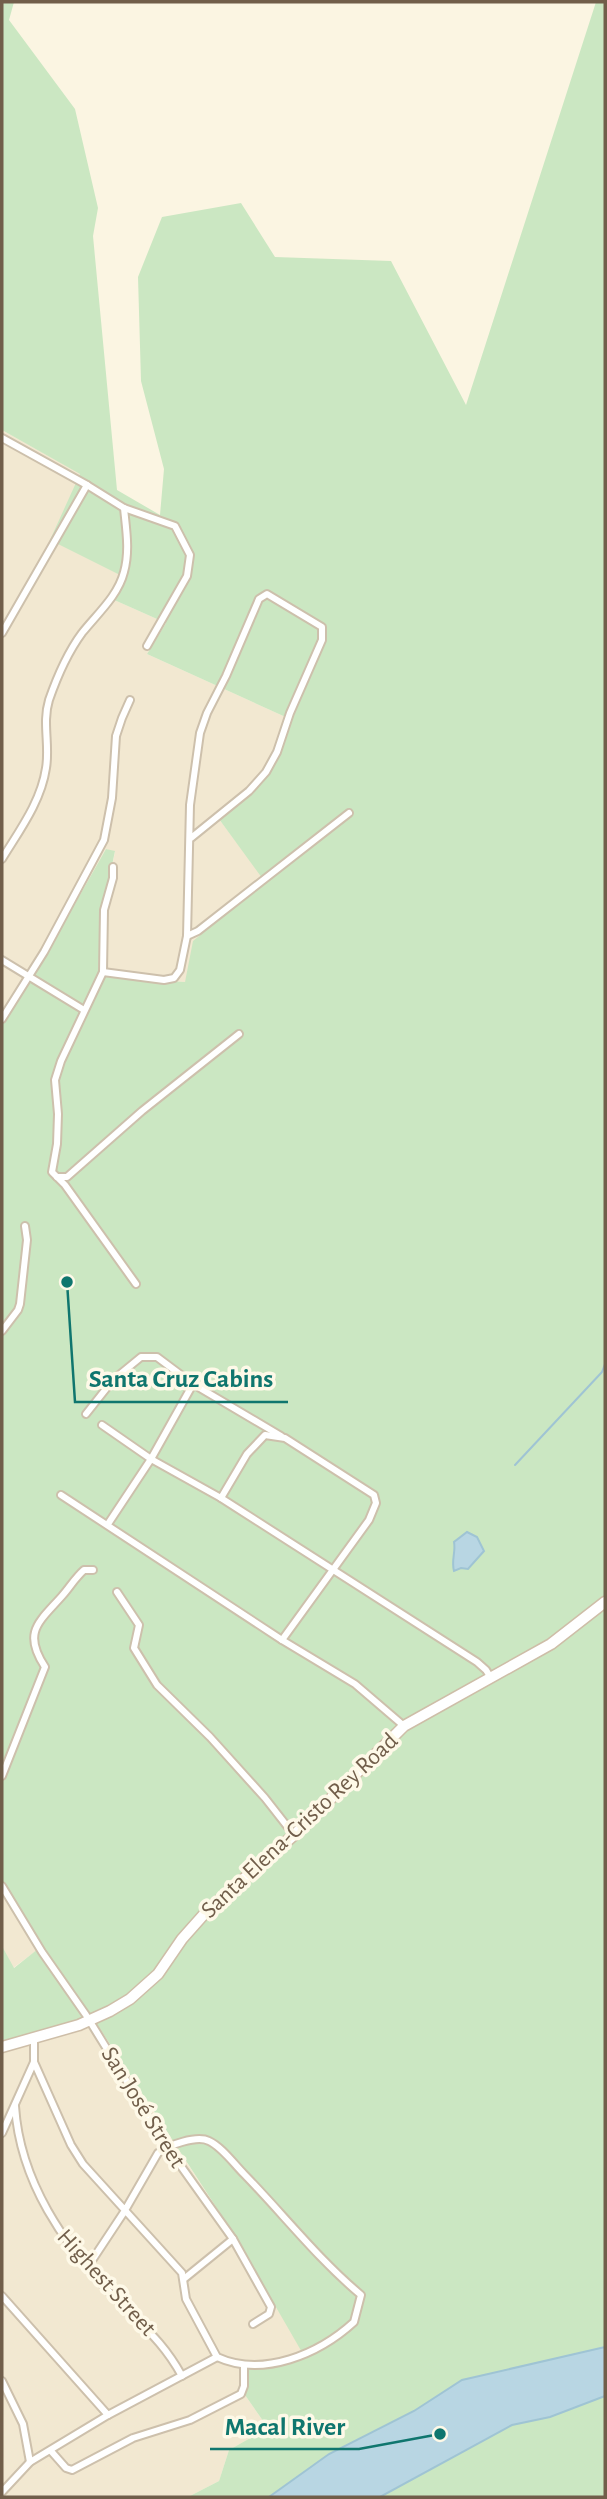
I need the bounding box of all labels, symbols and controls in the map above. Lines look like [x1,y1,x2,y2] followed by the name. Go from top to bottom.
[75,1355,288,1402] callout: Santa Cruz Cabins
[89,1366,273,1392] text: Santa Cruz Cabins
[197,1729,403,1923] street label: Santa Elena-Cristo Rey Road
[97,2043,190,2172] street label: San José Street
[52,2225,160,2341] street label: Highest Street
[210,2402,359,2449] callout: Macal River
[225,2414,345,2440] text: Macal River

